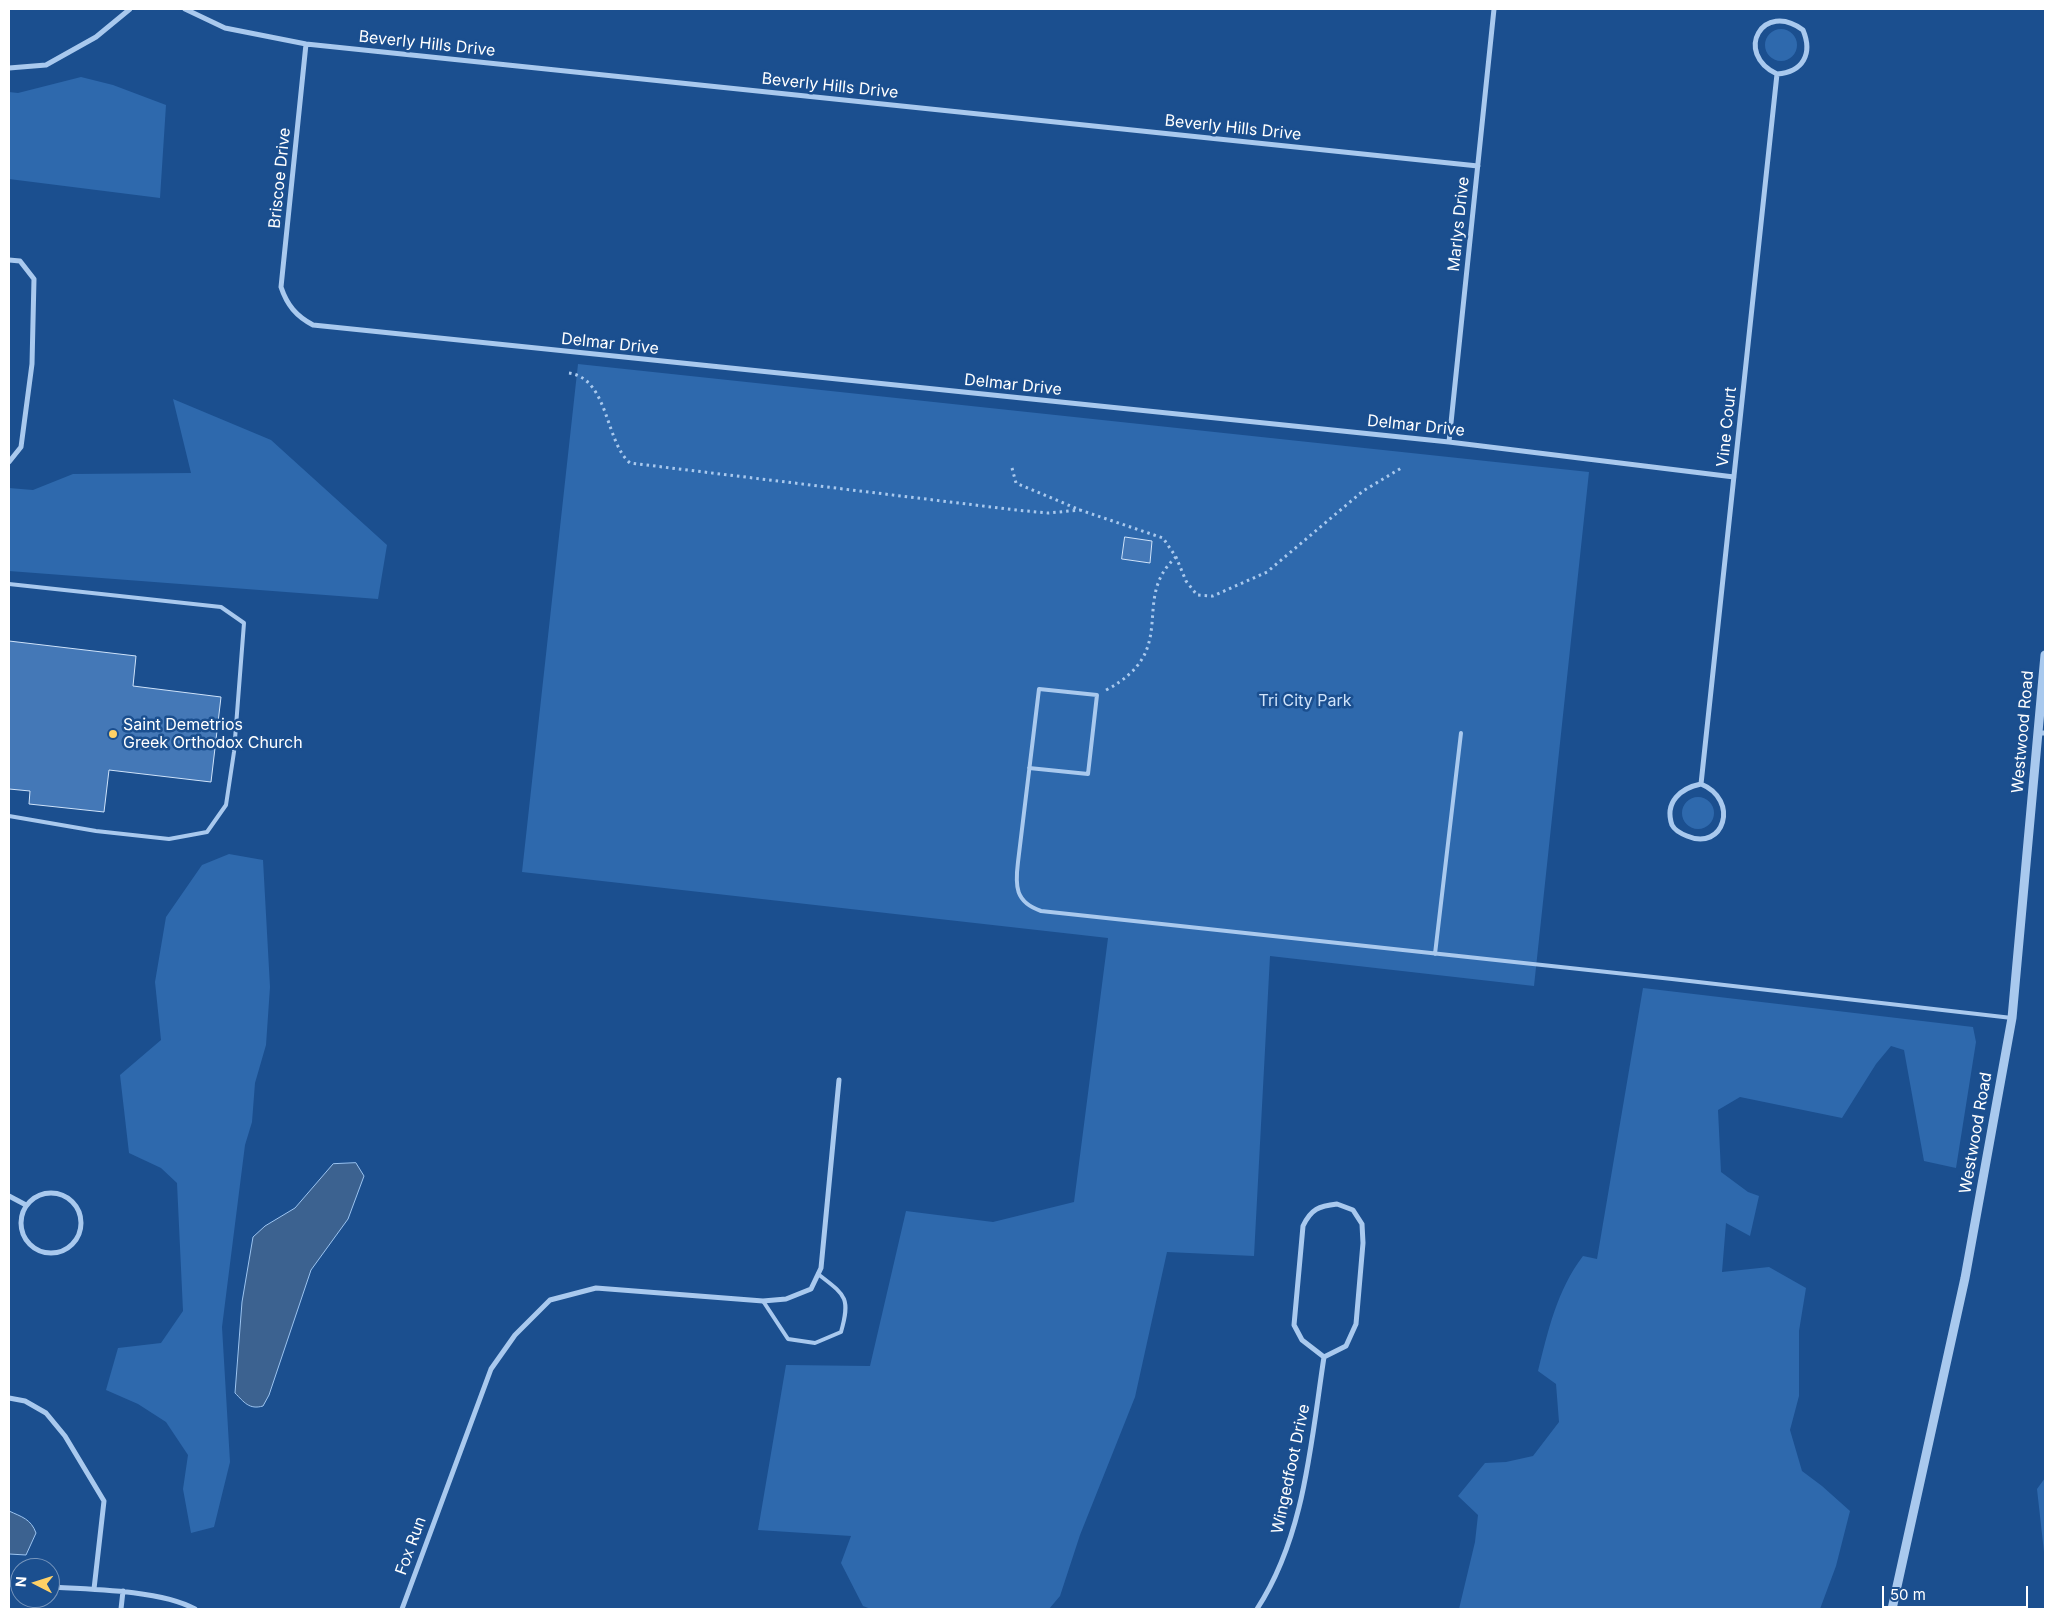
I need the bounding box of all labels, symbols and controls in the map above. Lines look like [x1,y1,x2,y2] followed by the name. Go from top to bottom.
[358,27,496,61] street label: Beverly Hills Drive
[761,69,899,103] street label: Beverly Hills Drive
[1164,111,1302,145] street label: Beverly Hills Drive
[265,127,295,229] street label: Briscoe Drive
[1444,176,1474,272] street label: Marlys Drive
[560,329,660,359] street label: Delmar Drive
[963,370,1063,400] street label: Delmar Drive
[1713,386,1741,468] street label: Vine Court
[1366,411,1466,441] street label: Delmar Drive
[2008,670,2038,794] street label: Westwood Road
[1259,691,1351,711] park label: Tri City Park
[123,715,303,753] place label: Saint Demetrios Greek Orthodox Church
[107,728,119,740] marker: Saint Demetrios Greek Orthodox Church
[1956,1071,1996,1195] street label: Westwood Road
[1268,1402,1314,1536] street label: Wingedfoot Drive
[392,1514,430,1578] street label: Fox Run
[10,1558,60,1608] north arrow
[12,1576,29,1588] text: N
[1884,1576,2030,1608] scale bar
[1890,1585,1926,1604] text: 50 m

